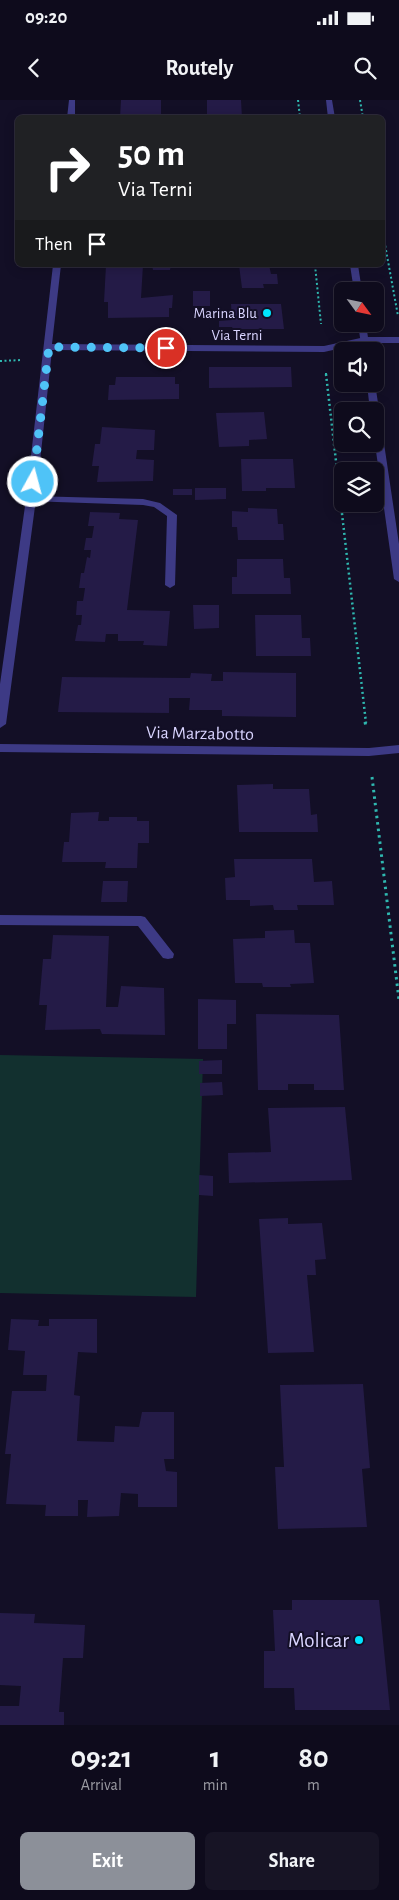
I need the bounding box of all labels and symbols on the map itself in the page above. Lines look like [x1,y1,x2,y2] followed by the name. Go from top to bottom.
[334,282,384,332] north arrow
[194,306,257,321] place label: Marina Blu
[261,307,273,319] marker: Marina Blu
[145,327,187,369] pin
[212,328,263,343] street label: Via Terni
[6,455,58,507] position arrow
[146,724,254,744] street label: Via Marzabotto
[288,1630,349,1651] place label: Molicar
[353,1634,365,1646] marker: Molicar

